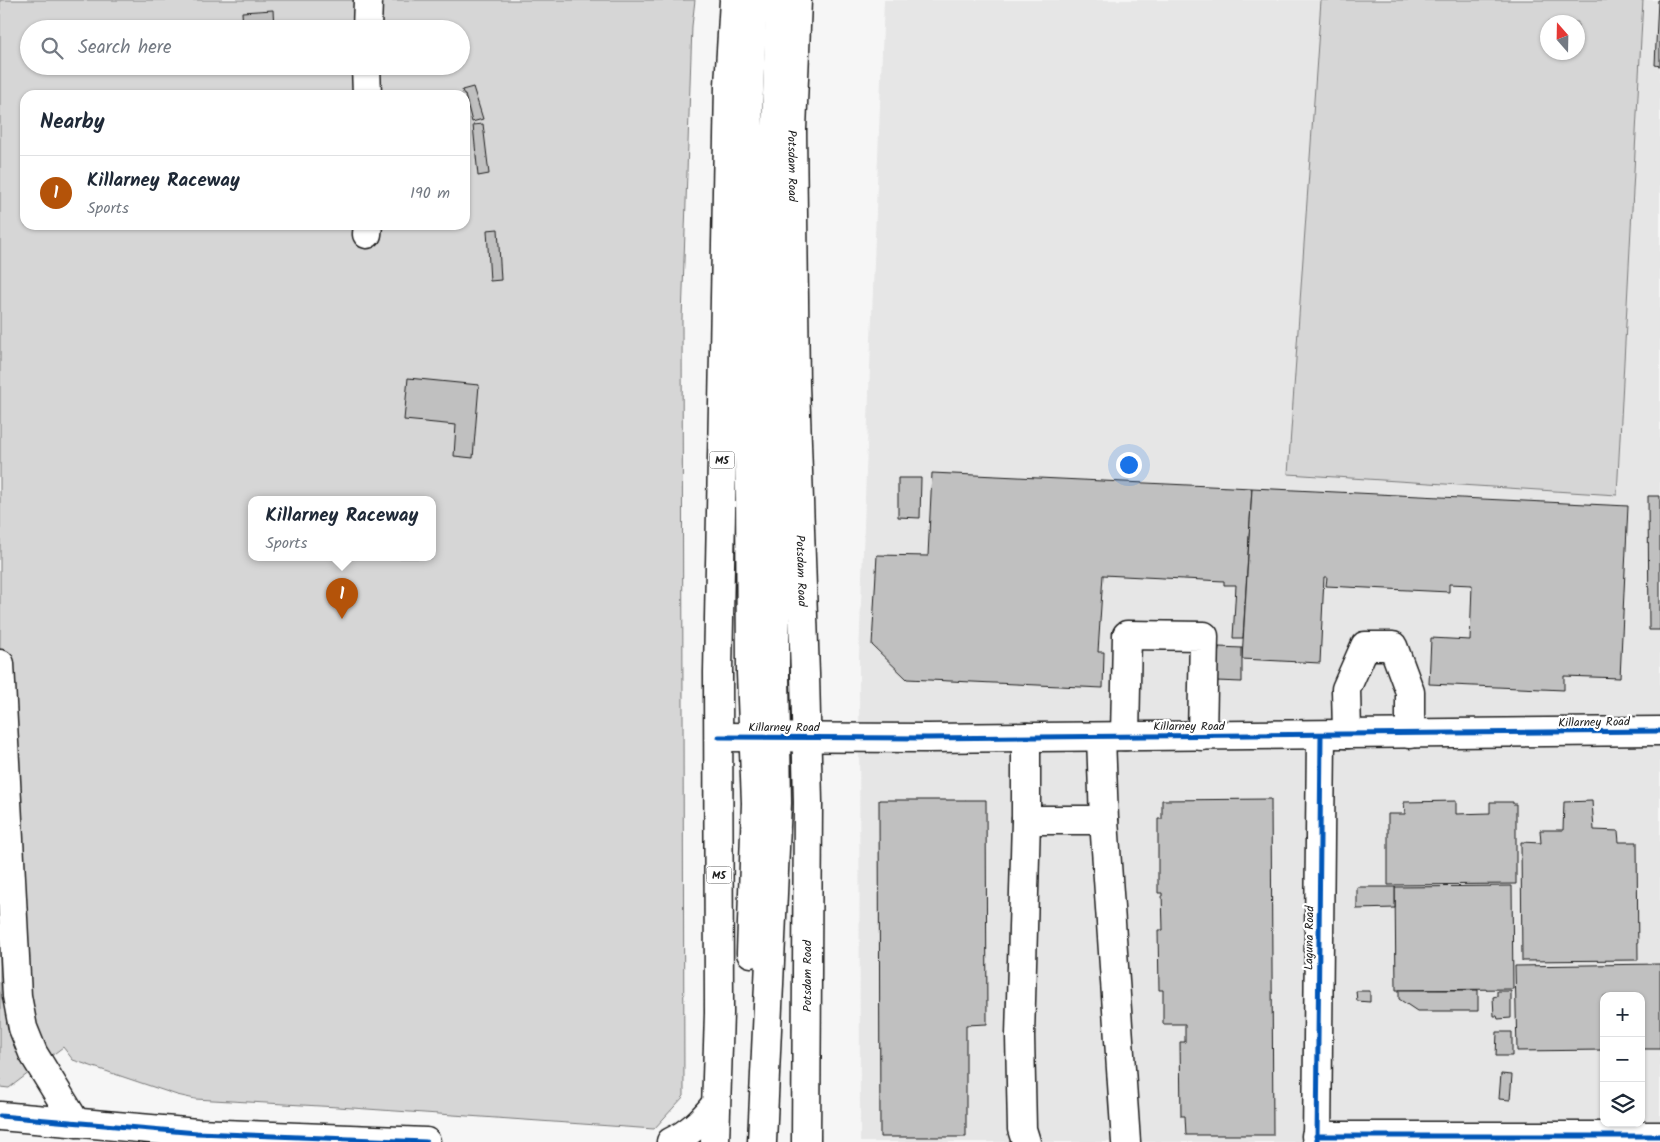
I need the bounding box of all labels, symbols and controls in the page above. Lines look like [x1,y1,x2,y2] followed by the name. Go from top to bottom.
[1540,15,1585,60] north arrow
[20,20,470,75] search box
[78,33,172,63] text: Search here
[38,34,66,62] icon: search
[40,106,105,139] text: Nearby
[782,130,802,203] street label: Potsdam Road
[87,166,240,196] text: Killarney Raceway
[54,181,58,206] text: 1
[410,181,450,206] text: 190 m
[87,196,129,221] text: Sports
[710,452,734,468] road number: M5
[1116,452,1142,478] your location
[248,496,436,561] popup
[266,501,418,531] text: Killarney Raceway
[266,531,307,556] text: Sports
[790,535,812,608] street label: Potsdam Road
[326,578,358,619] pin: 1
[1558,712,1631,733] street label: Killarney Road
[1153,717,1226,736] street label: Killarney Road
[748,718,821,737] street label: Killarney Road
[706,866,732,884] road number: M5
[1299,905,1320,970] street label: Laguna Road
[798,939,817,1012] street label: Potsdam Road
[1600,992,1645,1127] map controls
[1600,992,1645,1037] button: +
[1600,1037,1645,1082] button: −
[1600,1082,1645,1127] button: layers

